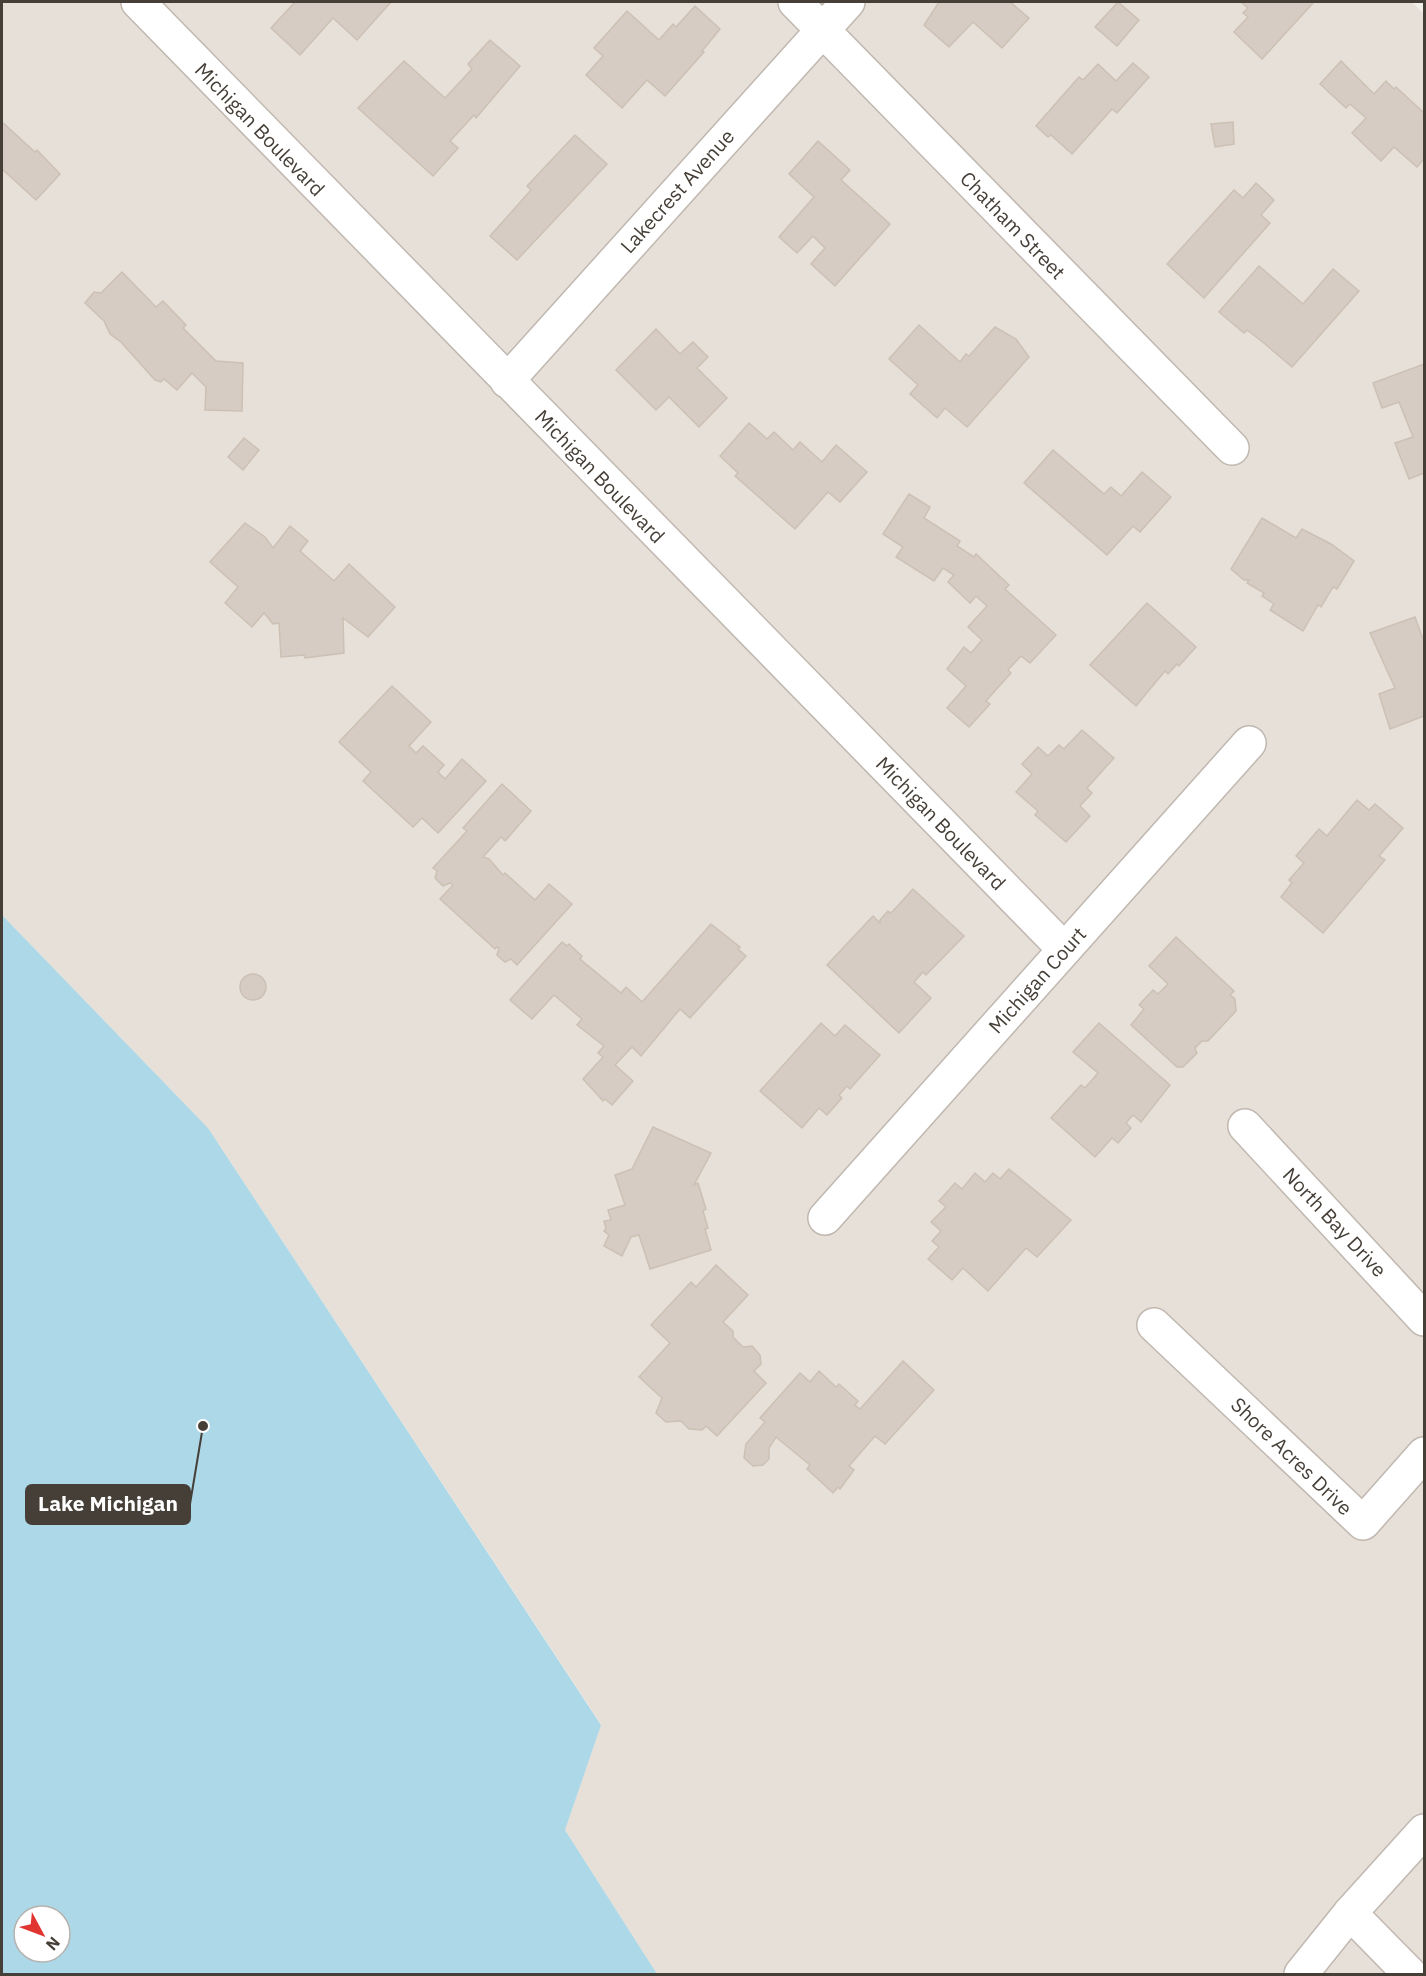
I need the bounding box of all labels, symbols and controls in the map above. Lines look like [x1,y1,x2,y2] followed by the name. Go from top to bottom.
[189,56,331,202] street label: Michigan Boulevard
[614,123,740,259] street label: Lakecrest Avenue
[954,165,1072,285] street label: Chatham Street
[529,403,671,549] street label: Michigan Boulevard
[870,750,1012,896] street label: Michigan Boulevard
[982,921,1092,1039] street label: Michigan Court
[1277,1161,1393,1283] street label: North Bay Drive
[1225,1391,1359,1521] street label: Shore Acres Drive
[26,1485,190,1524] callout: Lake Michigan
[38,1489,178,1517] text: Lake Michigan
[12,1904,72,1964] north arrow
[42,1933,65,1955] text: N

